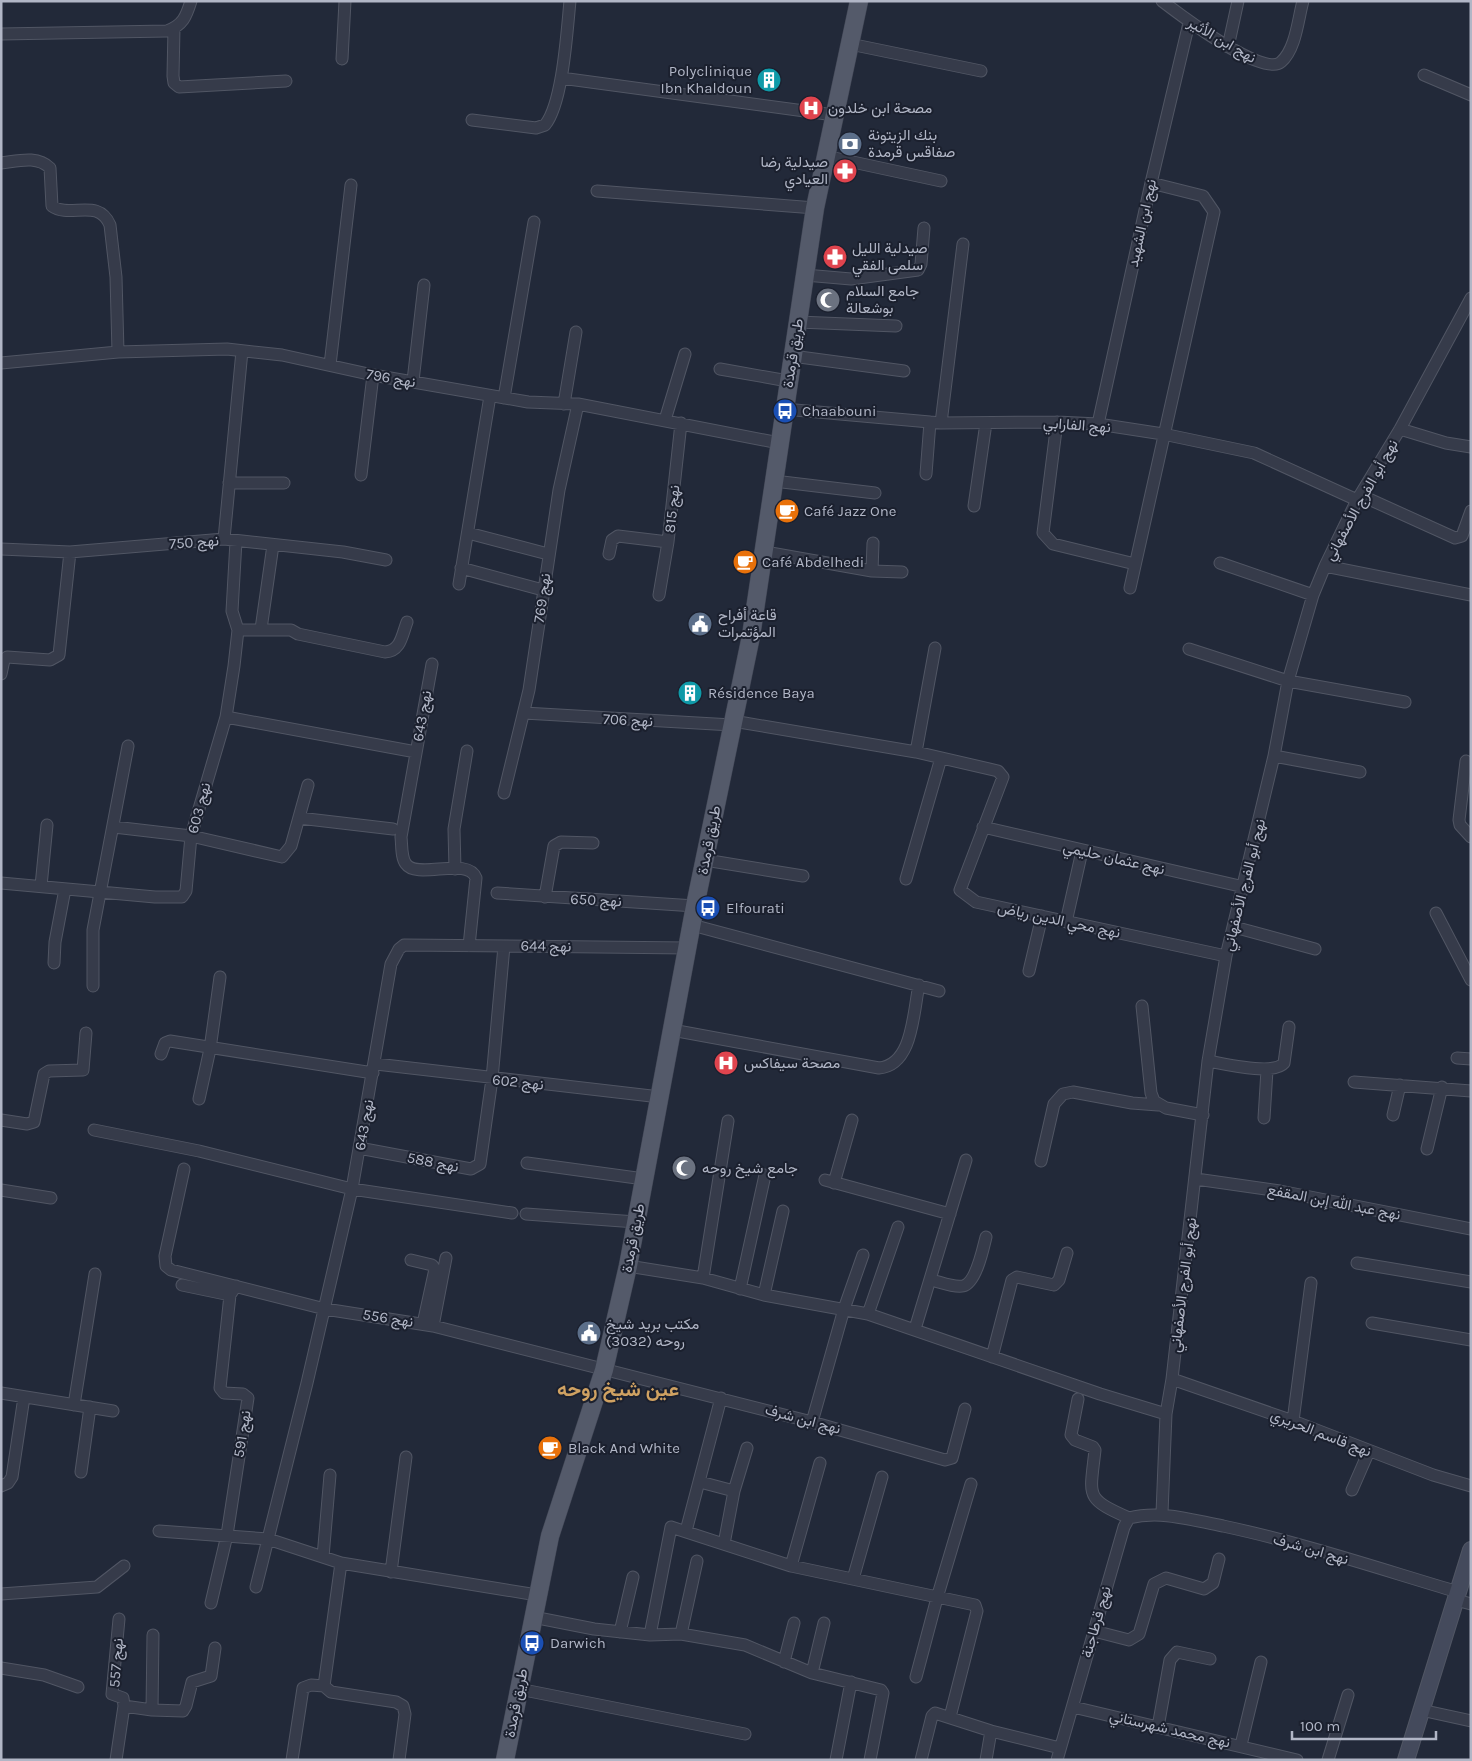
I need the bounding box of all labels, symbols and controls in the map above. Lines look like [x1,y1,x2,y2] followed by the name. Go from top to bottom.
[1183,13,1260,69] street label: نهج ابن الأثير
[660,62,752,97] place label: Polyclinique Ibn Khaldoun
[756,67,782,93] building icon: Polyclinique Ibn Khaldoun
[798,95,824,121] hospital icon: مصحة ابن خلدون
[828,99,932,118] place label: مصحة ابن خلدون
[868,126,955,162] place label: بنك الزيتونة صفاقس قرمدة
[837,131,863,157] bank icon: بنك الزيتونة صفاقس قرمدة
[760,153,828,192] place label: صيدلية رضا العيادي
[832,158,858,184] pharmacy icon: صيدلية رضا العيادي
[1124,177,1162,269] street label: نهج ابن الشهيد
[852,239,928,278] place label: صيدلية الليل سلمى الفقي
[822,244,848,270] pharmacy icon: صيدلية الليل سلمى الفقي
[846,282,919,317] place label: جامع السلام بوشعالة
[815,287,841,313] mosque icon: جامع السلام بوشعالة
[779,317,808,389] street label: طريق قرمدة
[364,365,417,393] street label: نهج 796
[772,398,798,424] bus stop icon: Chaabouni
[802,402,876,420] place label: Chaabouni
[1042,414,1112,440] street label: نهج الفارابي
[1320,436,1405,566] street label: نهج أبو الفرج الأصفهاني
[661,484,685,534] street label: نهج 815
[774,498,800,524] cafe icon: Café Jazz One
[804,502,896,520] place label: Café Jazz One
[168,531,220,555] street label: نهج 750
[732,549,758,575] cafe icon: Café Abdelhedi
[762,553,864,571] place label: Café Abdelhedi
[530,572,556,624] street label: نهج 769
[718,606,777,641] place label: قاعة أفراح المؤتمرات
[687,611,713,637] public building icon: قاعة أفراح المؤتمرات
[677,680,703,706] building icon: Résidence Baya
[708,684,815,702] place label: Résidence Baya
[409,689,437,743] street label: نهج 643
[602,710,654,732] street label: نهج 706
[184,781,216,836] street label: نهج 603
[694,804,726,876] street label: طريق قرمدة
[1219,817,1273,954] street label: نهج أبو الفرج الأصفهاني
[1060,838,1167,882] street label: نهج عثمان حليمي
[570,890,622,912] street label: نهج 650
[695,895,721,921] bus stop icon: Elfourati
[995,898,1122,946] street label: نهج محي الدين رياض
[726,899,785,917] place label: Elfourati
[520,937,572,957] street label: نهج 644
[713,1050,739,1076] hospital icon: مصحة سيفاكس
[744,1054,840,1073] place label: مصحة سيفاكس
[491,1070,545,1096] street label: نهج 602
[351,1098,379,1152] street label: نهج 643
[405,1148,461,1178] street label: نهج 588
[671,1155,697,1181] mosque icon: جامع شيخ روحه
[702,1159,798,1179] place label: جامع شيخ روحه
[1266,1180,1402,1226] street label: نهج عبد الله إبن المقفع
[618,1202,650,1274] street label: طريق قرمدة
[1166,1216,1204,1354] street label: نهج أبو الفرج الأصفهاني
[361,1305,415,1333] street label: نهج 556
[606,1315,699,1350] place label: مكتب بريد شيخ روحه (3032)
[576,1320,602,1346] public building icon: مكتب بريد شيخ روحه (3032)
[557,1378,679,1403] district label: عين شيخ روحه
[763,1400,843,1440] street label: نهج ابن شرف
[1267,1405,1374,1464] street label: نهج قاسم الحريري
[229,1409,257,1459] street label: نهج 591
[537,1435,563,1461] cafe icon: Black And White
[568,1439,680,1457] place label: Black And White
[1271,1530,1351,1570] street label: نهج ابن شرف
[1077,1584,1117,1660] street label: نهج قرطاجنة
[519,1630,545,1656] bus stop icon: Darwich
[550,1634,606,1652] place label: Darwich
[105,1638,129,1689] street label: نهج 557
[501,1667,533,1739] street label: طريق قرمدة
[1107,1706,1232,1756] street label: نهج محمد شهرستاني
[1292,1708,1436,1740] scale bar
[1300,1717,1340,1735] text: 100 m

